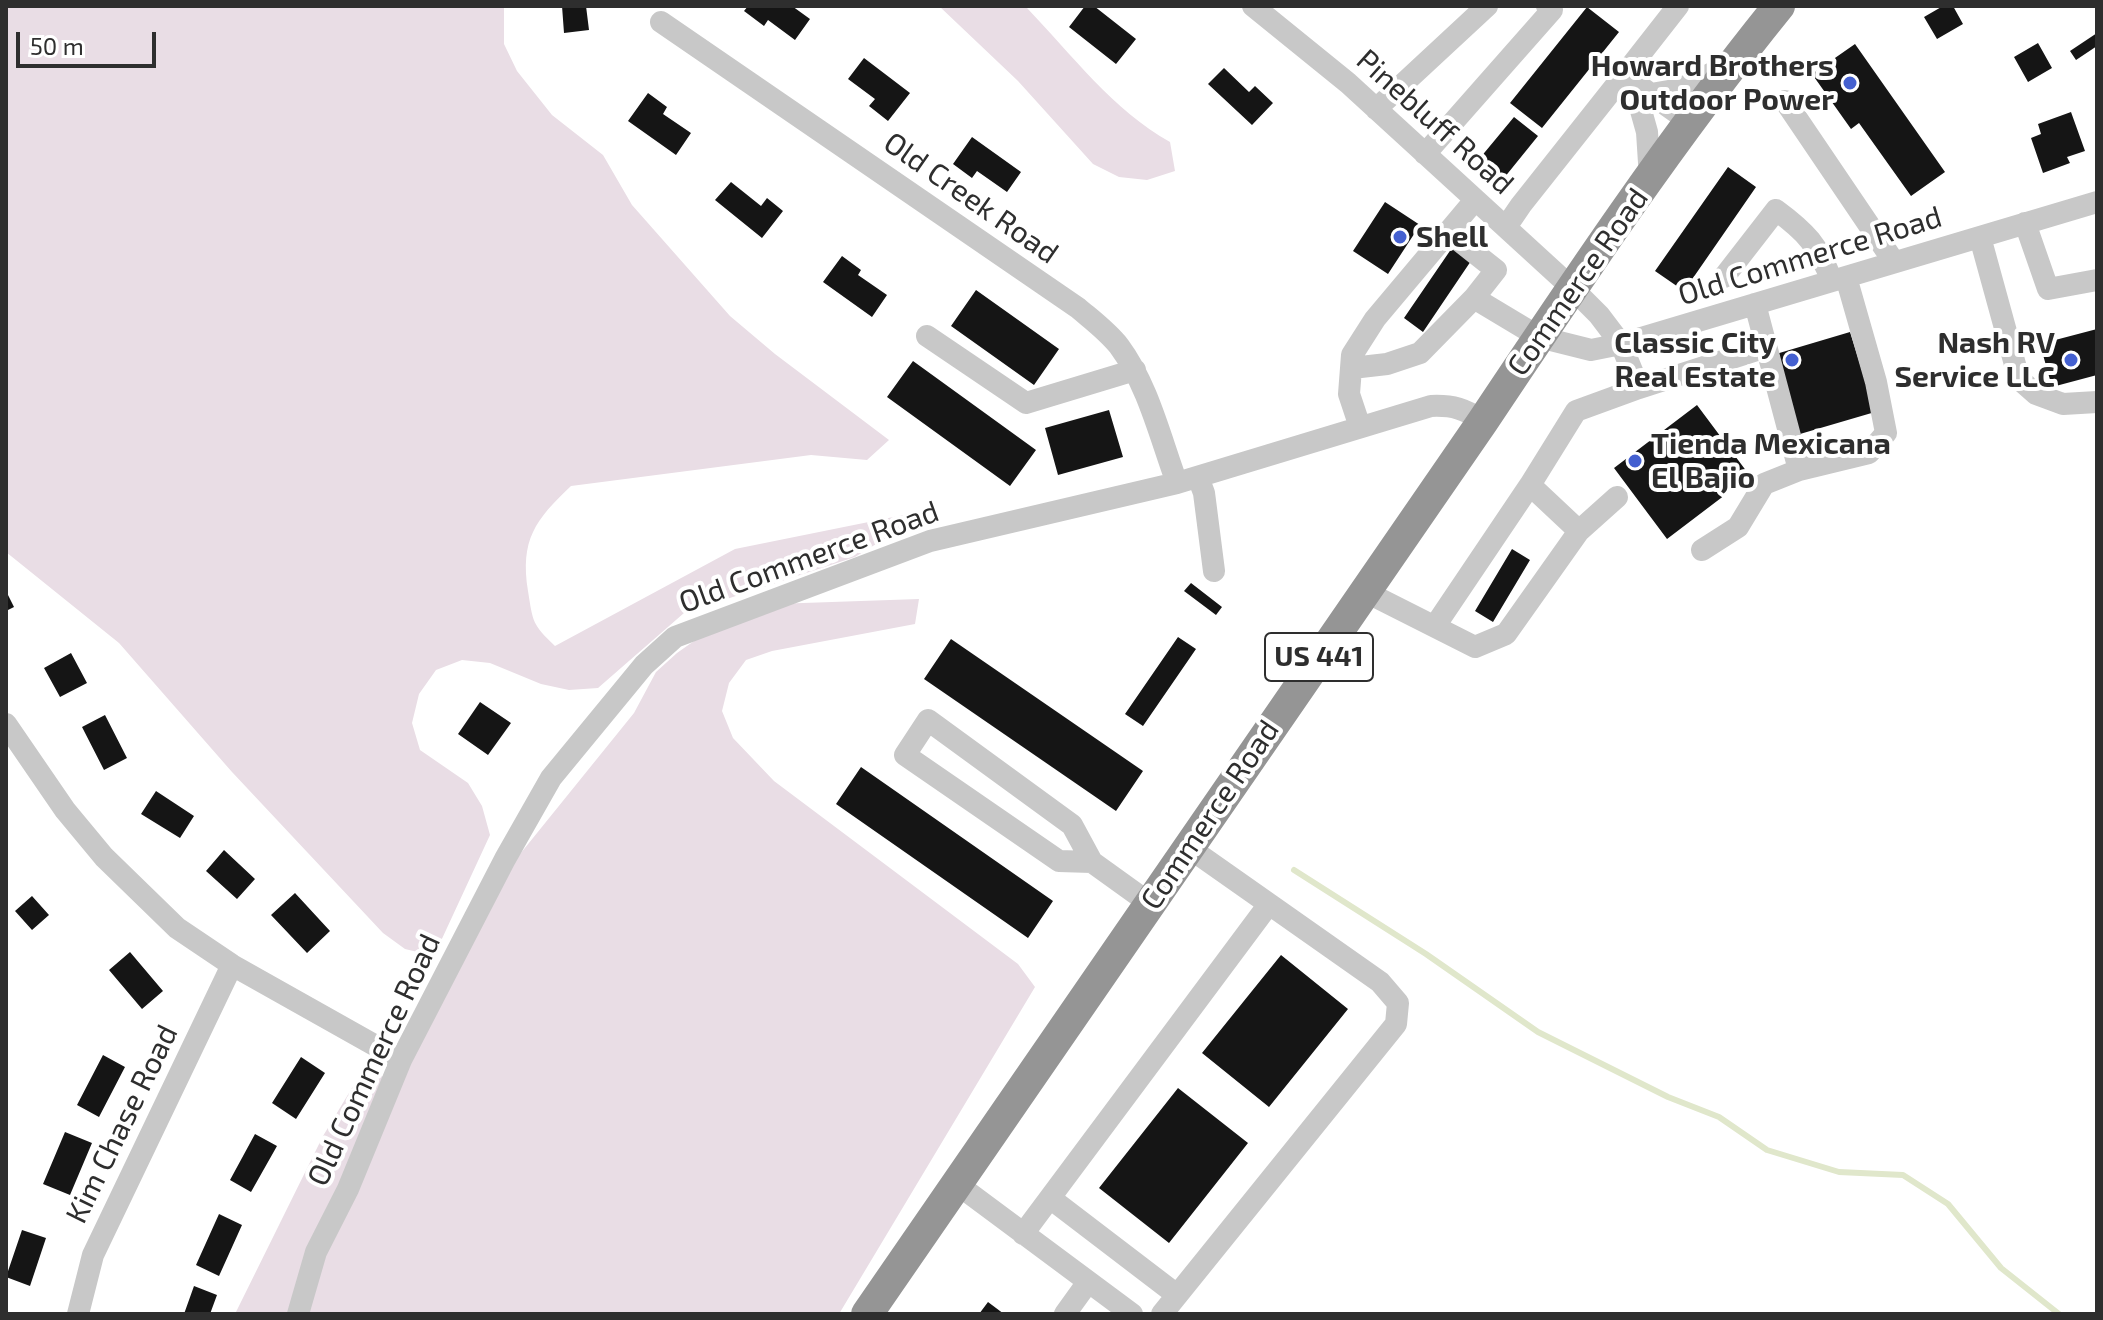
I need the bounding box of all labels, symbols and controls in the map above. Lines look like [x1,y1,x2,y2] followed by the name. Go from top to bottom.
[20,16,160,66] scale bar
[30,31,84,60] text: 50 m
[1349,42,1521,202] street label: Pinebluff Road
[1591,48,1834,118] place label: Howard Brothers Outdoor Power
[1841,74,1859,92] marker: Howard Brothers Outdoor Power
[877,125,1065,271] street label: Old Creek Road
[1500,181,1656,383] street label: Commerce Road
[1674,199,1946,313] street label: Old Commerce Road
[1416,219,1488,255] place label: Shell
[1391,228,1409,246] marker: Shell
[1614,325,1776,396] place label: Classic City Real Estate
[1895,325,2055,396] place label: Nash RV Service LLC
[1783,351,1801,369] marker: Classic City Real Estate
[2062,351,2080,369] marker: Nash RV Service LLC
[1651,426,1891,496] place label: Tienda Mexicana El Bajio
[1626,452,1644,470] marker: Tienda Mexicana El Bajio
[674,493,944,621] street label: Old Commerce Road
[1265,633,1373,681] road number: US 441
[1133,713,1287,917] street label: Commerce Road
[300,928,448,1192] street label: Old Commerce Road
[58,1019,186,1229] street label: Kim Chase Road

